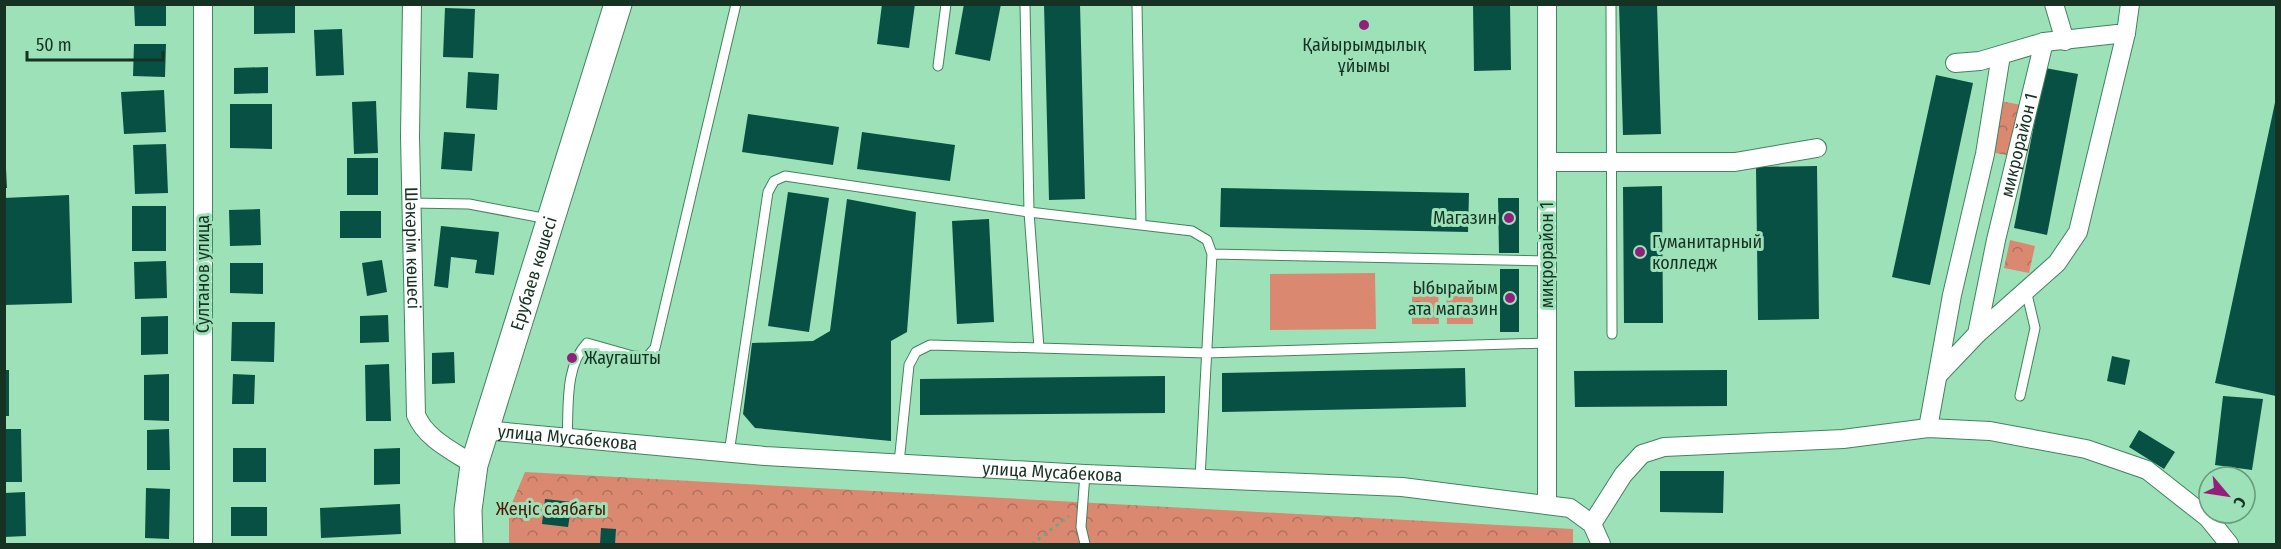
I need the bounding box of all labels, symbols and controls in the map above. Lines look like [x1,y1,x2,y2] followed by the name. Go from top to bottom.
[1357,18,1371,32] marker: Қайырымдылық ұйымы
[27,24,164,62] scale bar
[36,34,72,56] text: 50 m
[1302,34,1426,77] place label: Қайырымдылық ұйымы
[1996,91,2042,200] street label: микрорайон 1
[400,187,425,309] street label: Шәкәрім көшесі
[1536,202,1558,308] street label: микрорайон 1
[1433,207,1497,229] place label: Магазин
[1502,211,1516,225] marker: Магазин
[506,214,562,333] street label: Ерубаев көшесі
[192,215,214,333] street label: Султанов улица
[1652,231,1762,274] place label: Гуманитарный колледж
[1633,245,1647,259] marker: Гуманитарный колледж
[1408,277,1498,320] place label: Ыбырайым ата магазин
[1503,291,1517,305] marker: Ыбырайым ата магазин
[584,347,661,369] place label: Жаугашты
[565,351,579,365] marker: Жаугашты
[497,420,639,455] street label: улица Мусабекова
[982,457,1123,487] street label: улица Мусабекова
[2197,465,2257,525] north arrow
[2229,494,2250,511] text: С
[496,498,606,520] park label: Жеңіс саябағы

